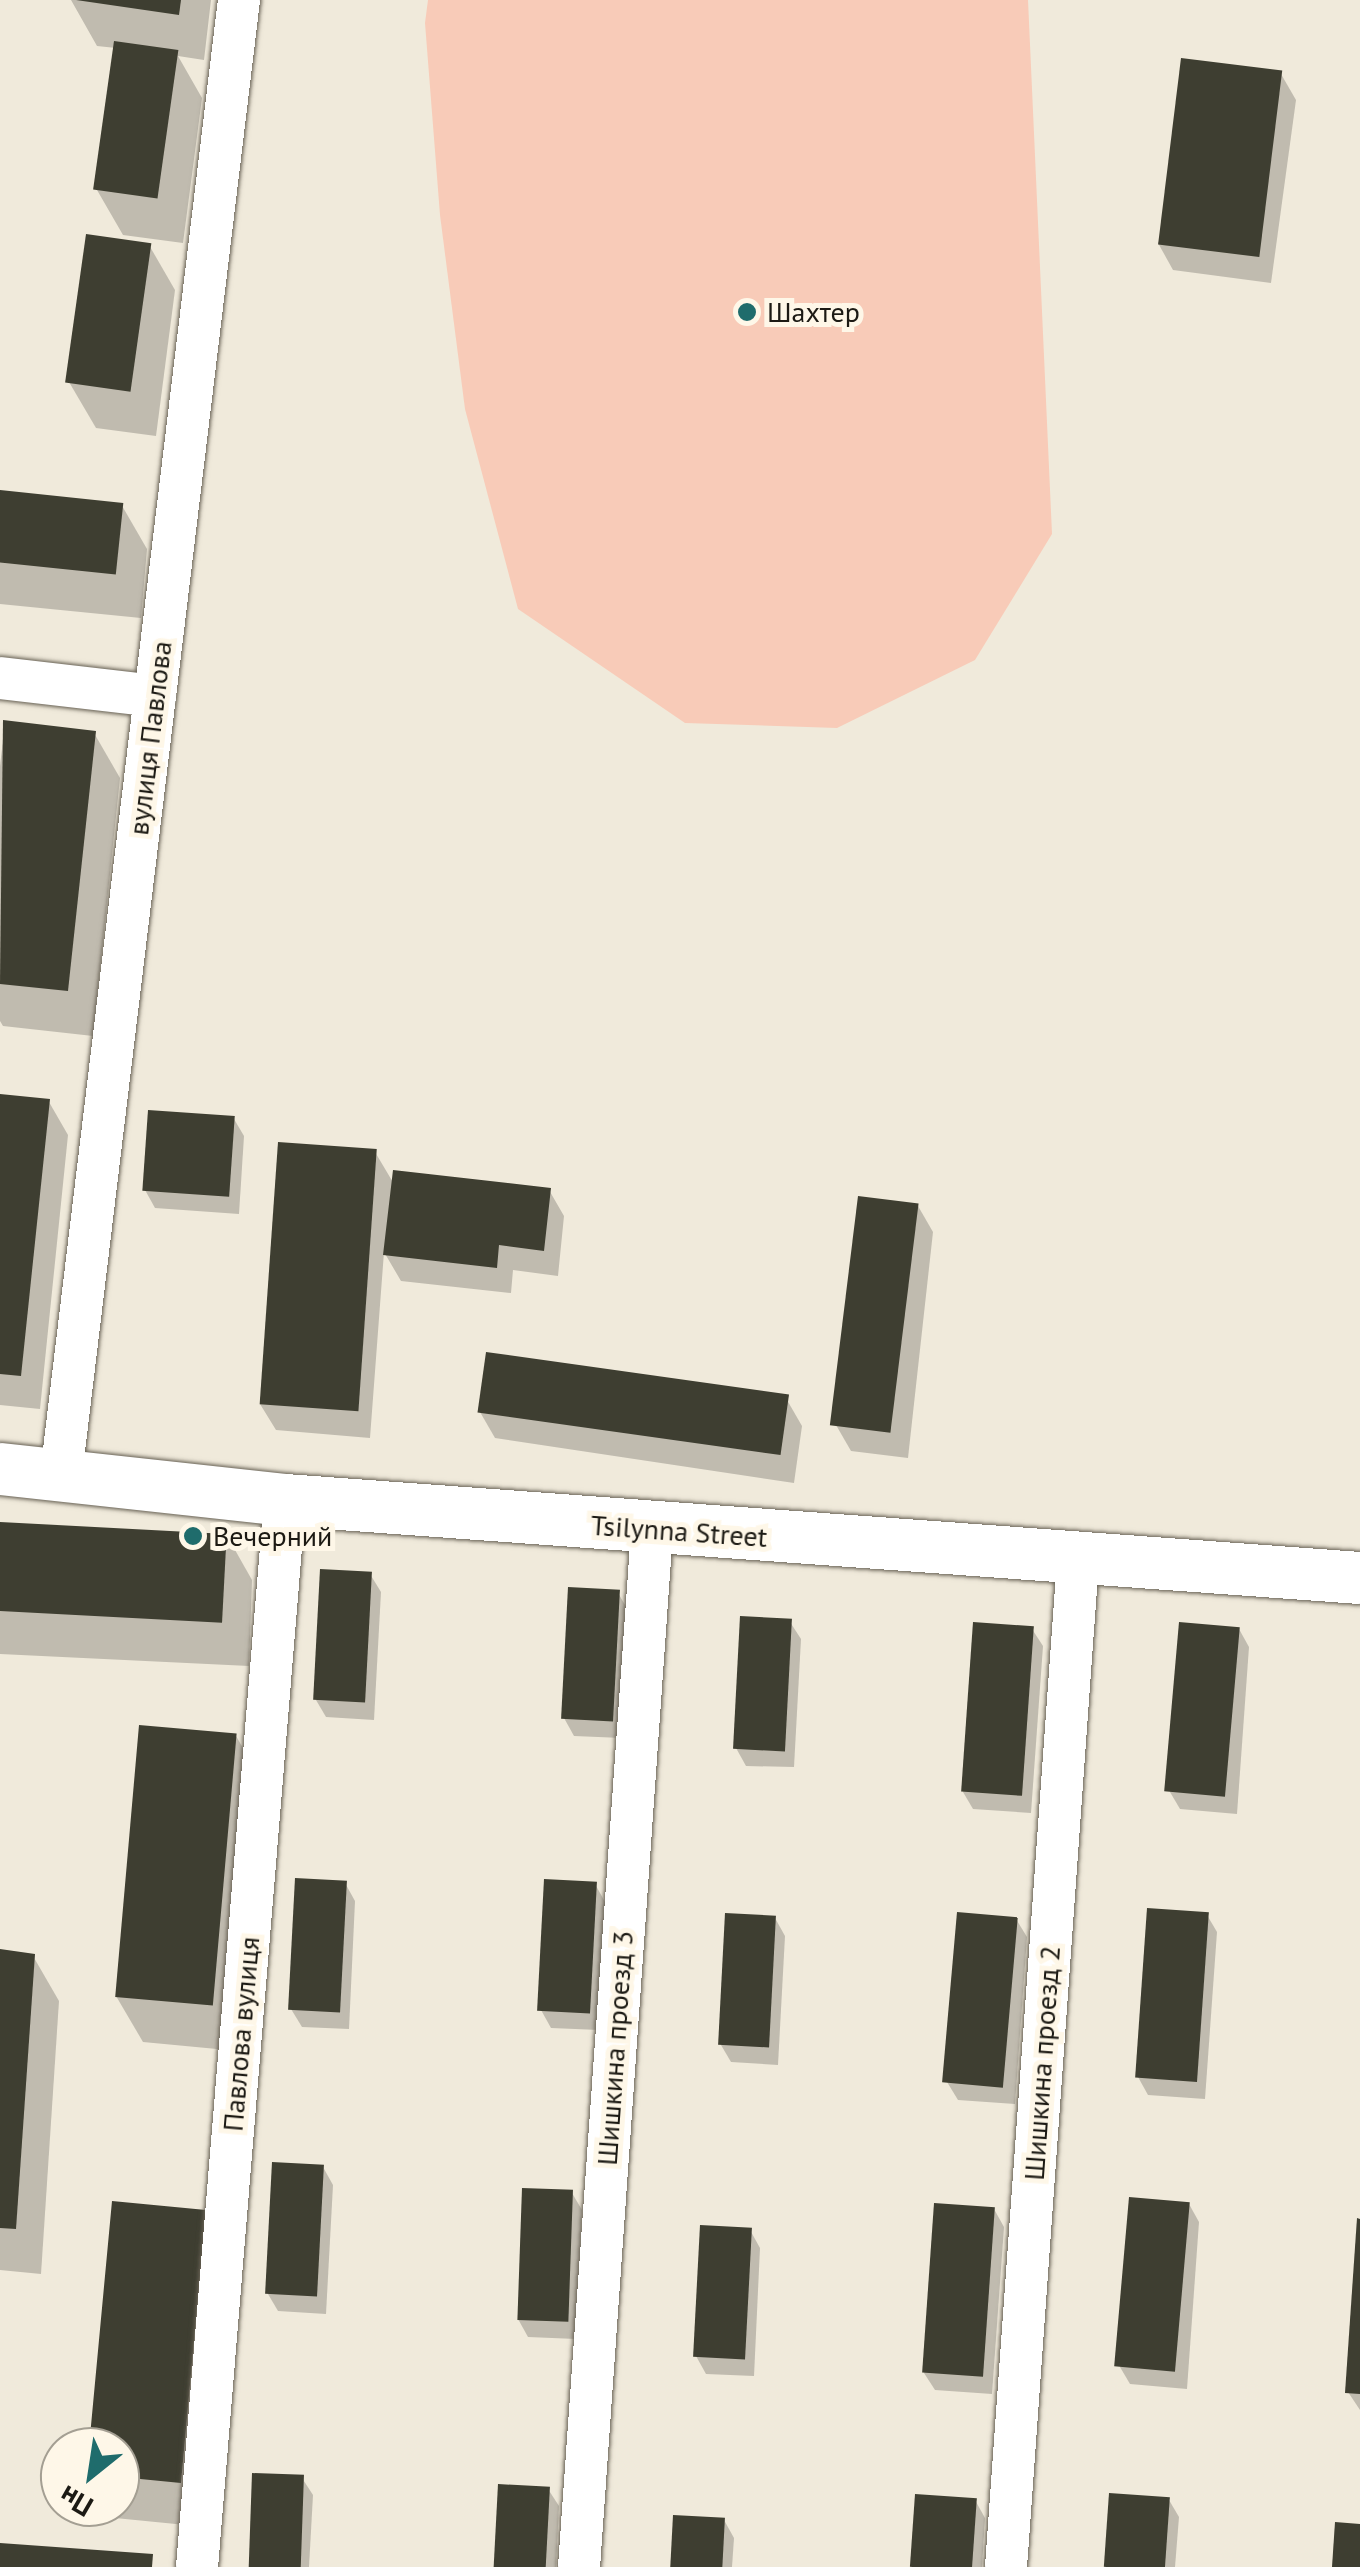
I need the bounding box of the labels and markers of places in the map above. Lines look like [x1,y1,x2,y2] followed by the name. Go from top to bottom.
[767,295,860,329] place label: Шахтер
[736,301,758,323] marker: Шахтер
[213,1519,332,1553] place label: Вечерний
[182,1525,204,1547] marker: Вечерний

